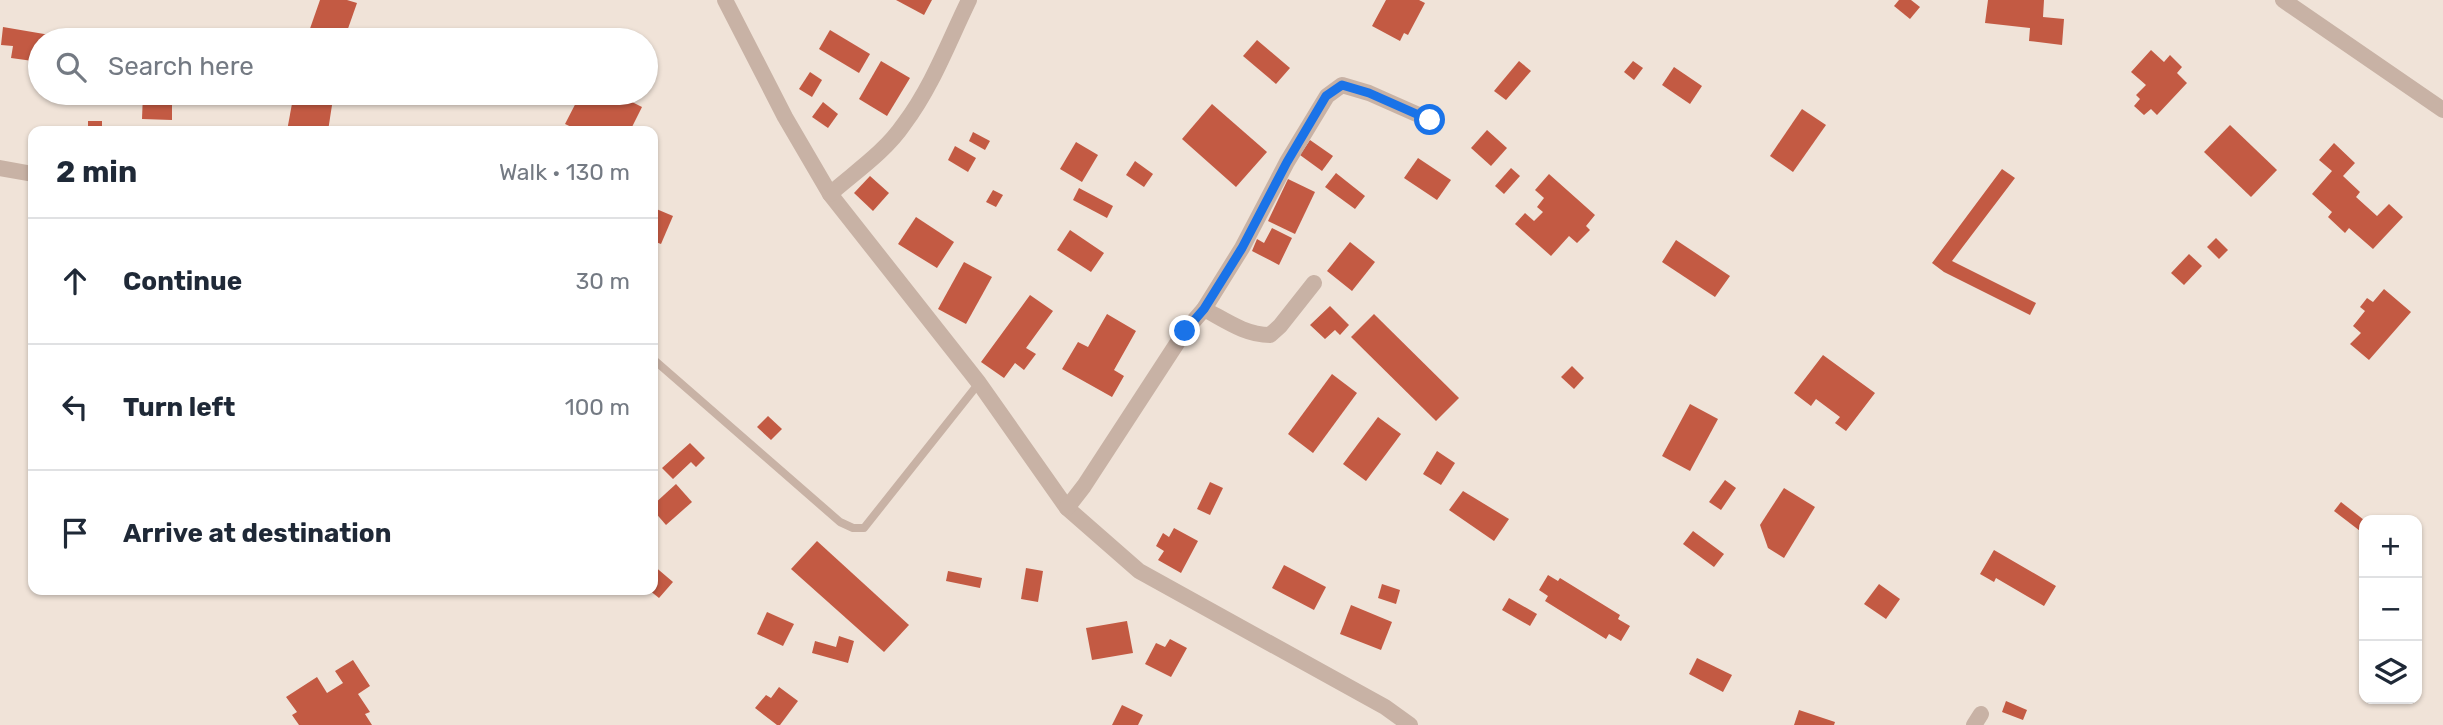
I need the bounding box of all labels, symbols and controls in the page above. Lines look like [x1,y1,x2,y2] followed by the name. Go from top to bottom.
[28,28,658,105] search box
[52,48,90,86] icon: search
[108,51,254,82] text: Search here
[1414,104,1445,135] route start
[56,154,137,190] text: 2 min
[499,158,630,186] text: Walk · 130 m
[56,262,94,300] icon: ahead
[123,266,242,297] text: Continue
[575,267,630,295] text: 30 m
[1169,315,1200,346] route end
[56,388,94,426] icon: left
[123,392,235,423] text: Turn left
[565,393,630,421] text: 100 m
[56,514,94,552] icon: arrive
[2359,515,2422,704] map controls
[2359,515,2422,578] button: +
[123,518,391,549] text: Arrive at destination
[2359,578,2422,641] button: −
[2359,641,2422,704] button: layers

